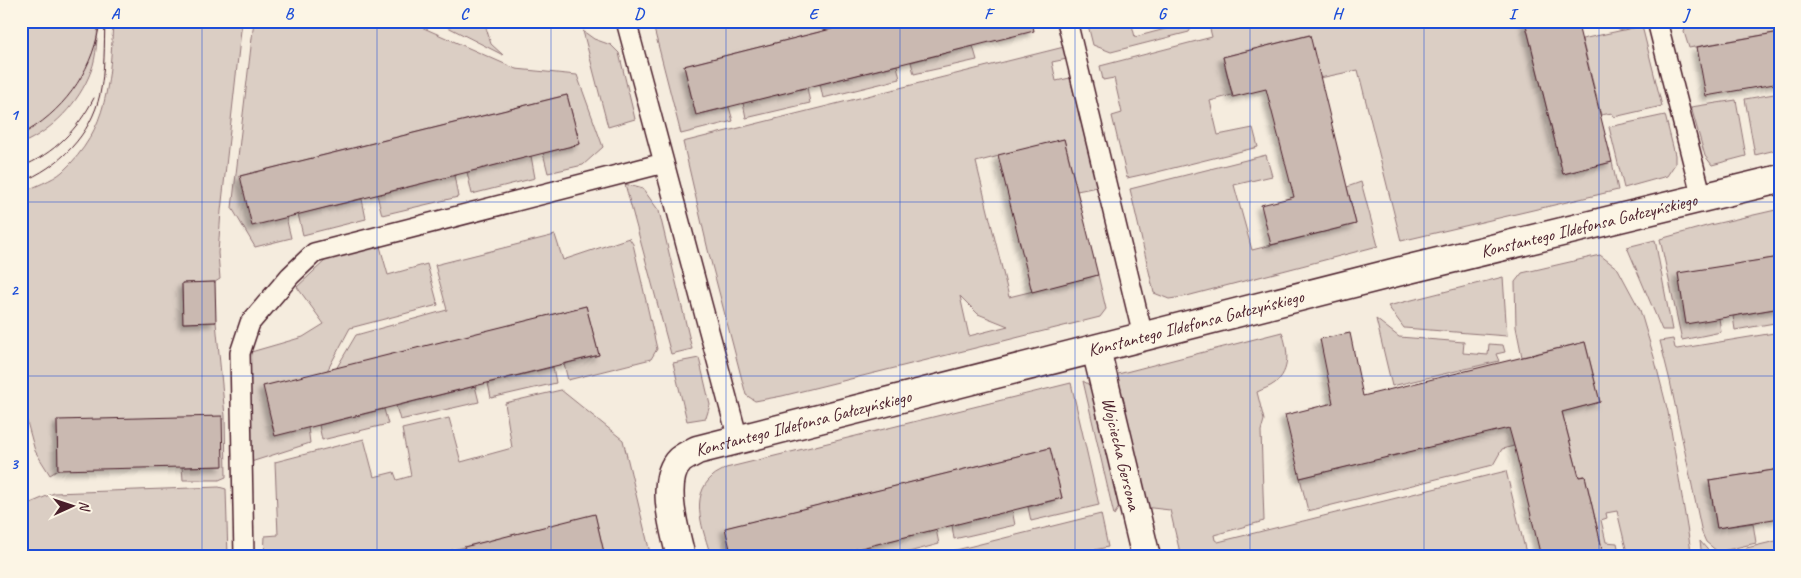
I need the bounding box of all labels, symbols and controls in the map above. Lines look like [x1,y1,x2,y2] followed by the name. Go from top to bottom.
[111,4,121,24] text: A
[285,4,295,24] text: B
[460,4,470,24] text: C
[634,4,645,24] text: D
[809,4,820,24] text: E
[984,4,995,24] text: F
[1158,4,1168,24] text: G
[1332,4,1344,24] text: H
[1509,4,1519,24] text: I
[1682,4,1691,24] text: J
[10,105,19,125] text: 1
[1478,188,1701,262] street label: Konstantego Ildefonsa Gałczyńskiego
[10,280,19,300] text: 2
[1086,285,1307,361] street label: Konstantego Ildefonsa Gałczyńskiego
[693,385,915,461] street label: Konstantego Ildefonsa Gałczyńskiego
[1097,395,1146,514] street label: Wojciecha Gersona
[10,454,19,474] text: 3
[48,480,98,530] north arrow
[76,501,93,512] text: N

